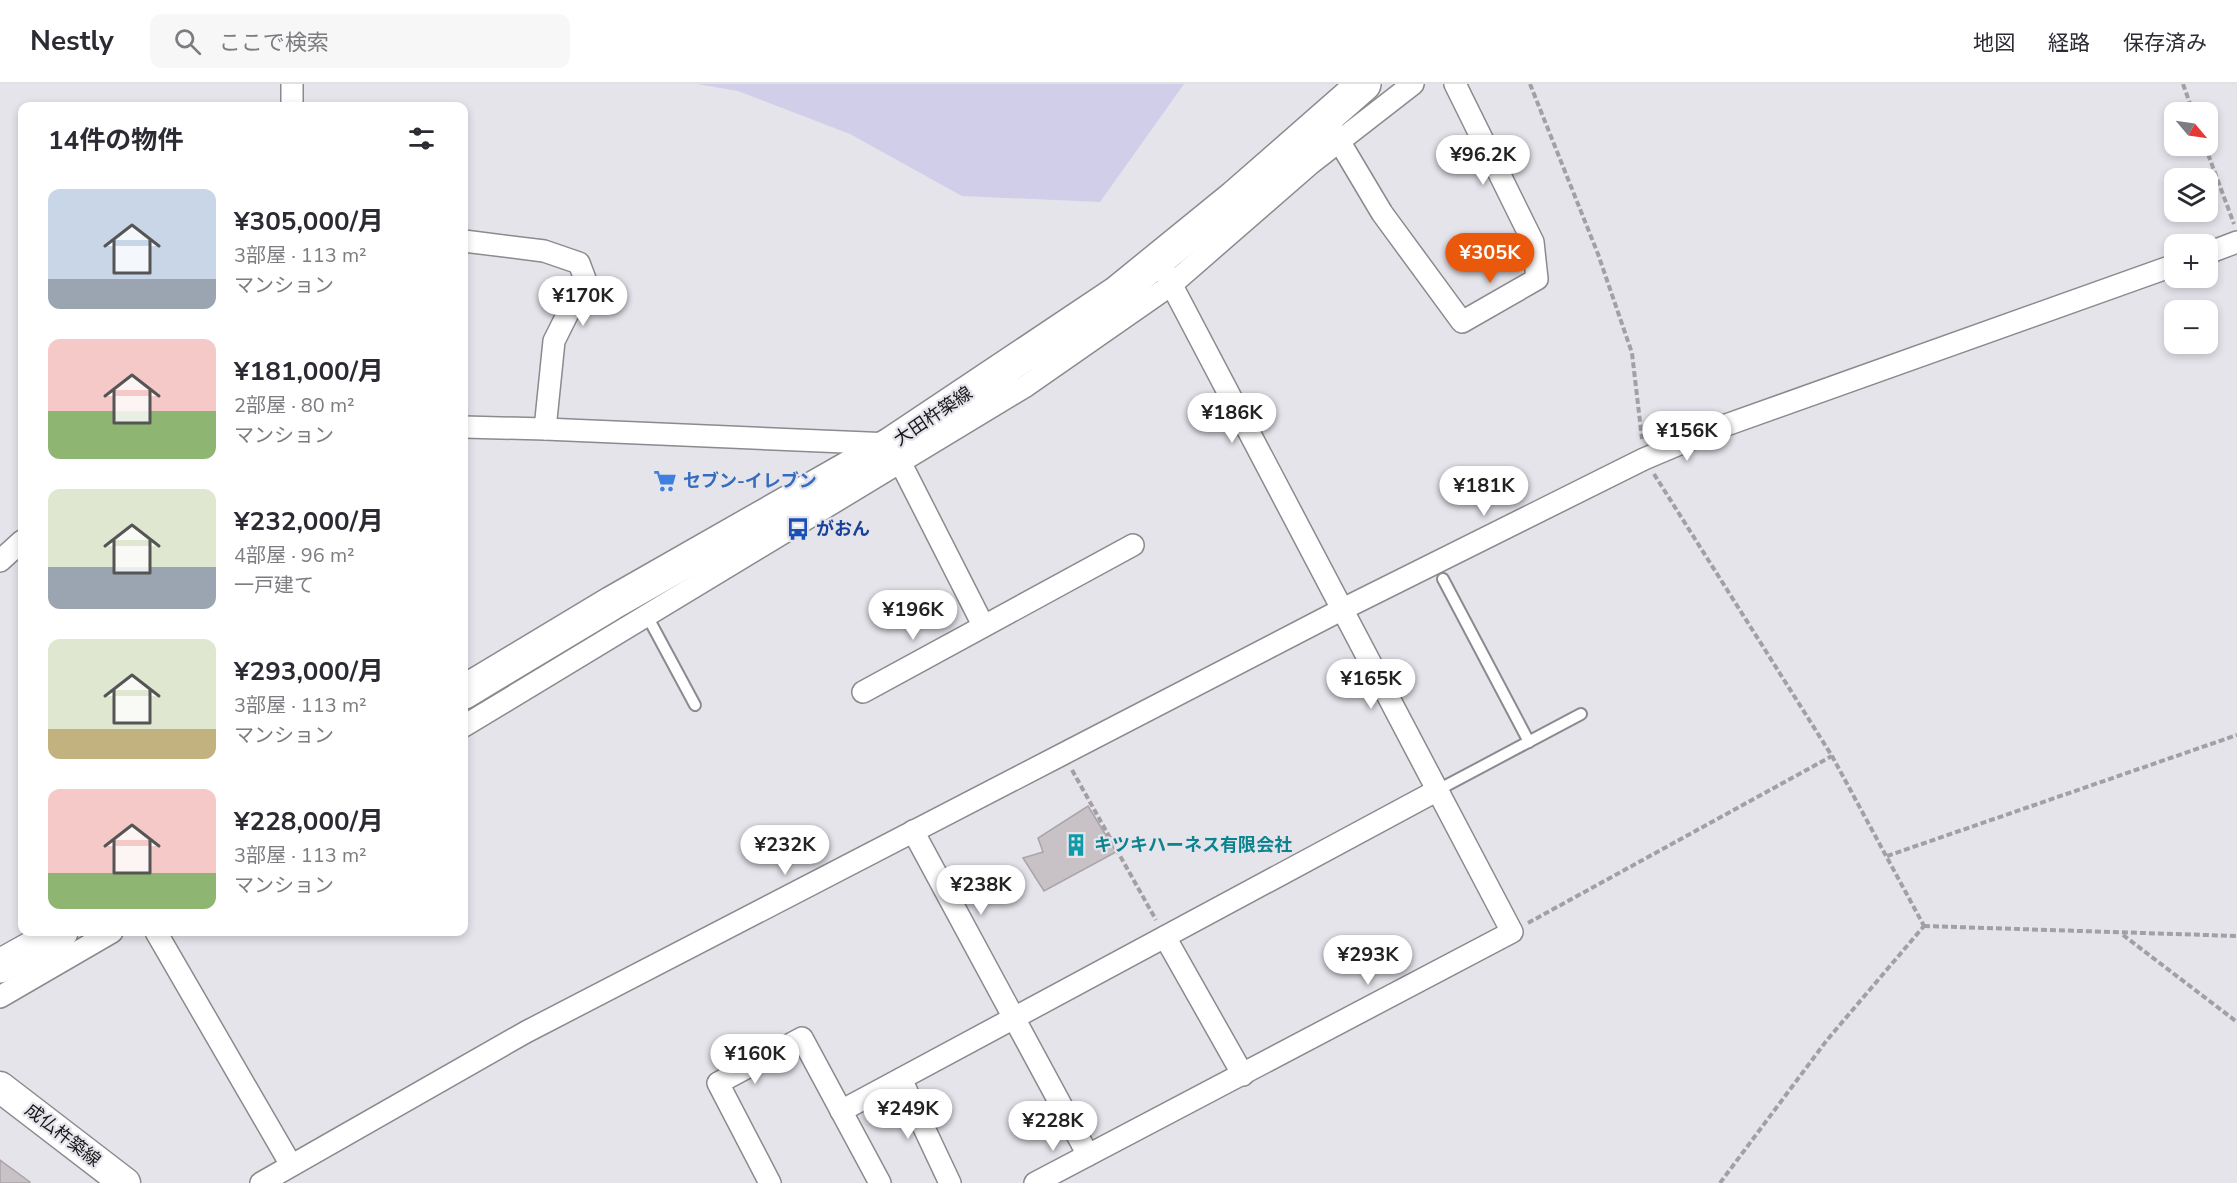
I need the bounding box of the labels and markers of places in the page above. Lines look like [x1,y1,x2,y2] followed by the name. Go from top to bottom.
[1434,135,1532,186] pin: ¥96.2K
[1448,233,1532,284] pin: ¥305K
[541,276,625,327] pin: ¥170K
[1190,393,1274,444] pin: ¥186K
[1645,411,1729,462] pin: ¥156K
[1442,466,1526,517] pin: ¥181K
[652,468,678,494] supermarket icon: セブン-イレブン
[683,469,817,493] place label: セブン-イレブン
[785,516,811,542] bus stop icon: がおん
[816,517,870,541] place label: がおん
[871,590,955,641] pin: ¥196K
[1329,659,1413,710] pin: ¥165K
[743,825,827,876] pin: ¥232K
[1063,832,1089,858] building icon: キツキハーネス有限会社
[1094,833,1292,857] place label: キツキハーネス有限会社
[939,865,1023,916] pin: ¥238K
[1326,935,1410,986] pin: ¥293K
[713,1034,797,1085] pin: ¥160K
[866,1089,950,1140] pin: ¥249K
[1011,1101,1095,1152] pin: ¥228K

